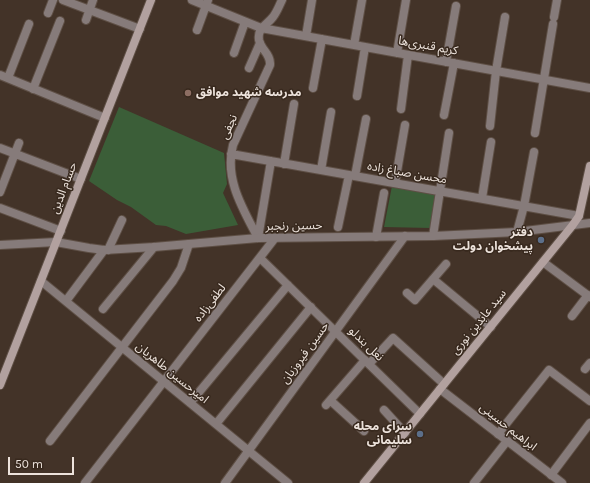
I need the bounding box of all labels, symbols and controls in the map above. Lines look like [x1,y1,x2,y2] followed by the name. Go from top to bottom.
[397,34,459,58] street label: کریم قنبری‌ها
[196,86,301,100] place label: مدرسه شهید موافق
[183,88,193,98] marker: مدرسه شهید موافق
[217,112,241,142] street label: نجفی
[366,159,448,187] street label: محسن صباغ زاده
[48,160,80,216] street label: حسام الدین
[265,218,323,234] street label: حسین رنجبر
[453,226,533,254] place label: دفتر پیشخوان دولت
[536,235,546,245] marker: دفتر پیشخوان دولت
[191,281,229,325] street label: لطفی‌زاده
[448,286,510,358] street label: سید عابدین نوری
[278,319,332,387] street label: حسین فیروزیان
[345,324,387,364] street label: نعل بندلو
[133,339,211,407] street label: امیرحسین طاهریان
[476,400,540,454] street label: ابراهیم حسینی
[354,420,412,448] place label: سرای محله سلیمانی
[415,429,425,439] marker: سرای محله سلیمانی
[10,449,76,475] scale bar
[15,457,43,471] text: 50 m

